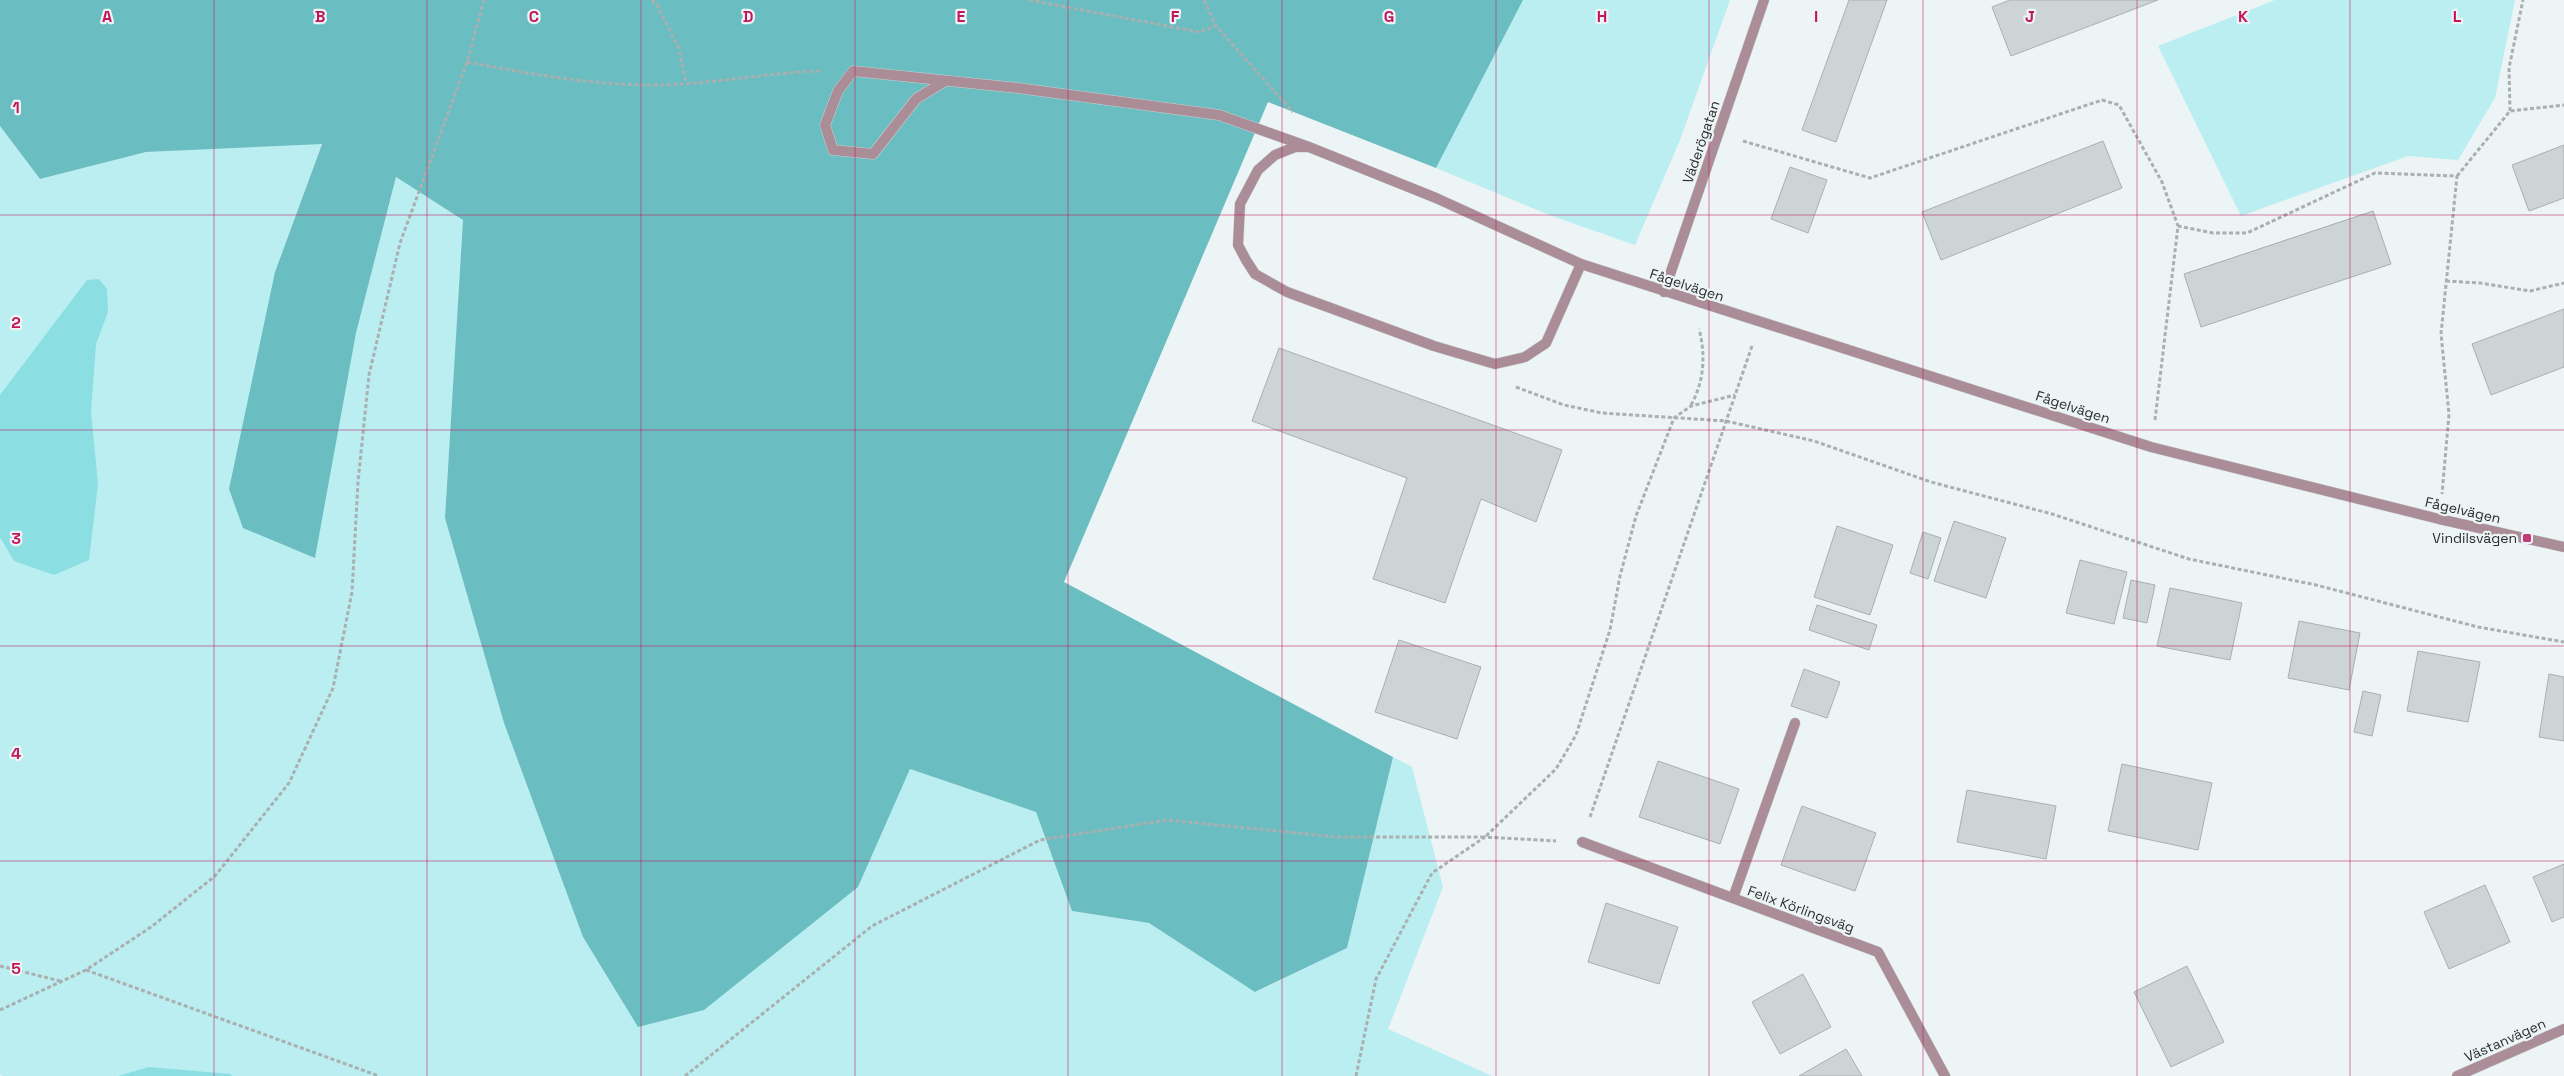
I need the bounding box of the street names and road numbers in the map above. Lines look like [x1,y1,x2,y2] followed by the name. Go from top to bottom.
[1678,98,1724,186] street label: Väderögatan
[1648,265,1726,305] street label: Fågelvägen
[2034,387,2112,427] street label: Fågelvägen
[2423,493,2503,527] street label: Fågelvägen
[1745,881,1857,937] street label: Felix Körlingsväg
[2461,1014,2549,1066] street label: Västanvägen

